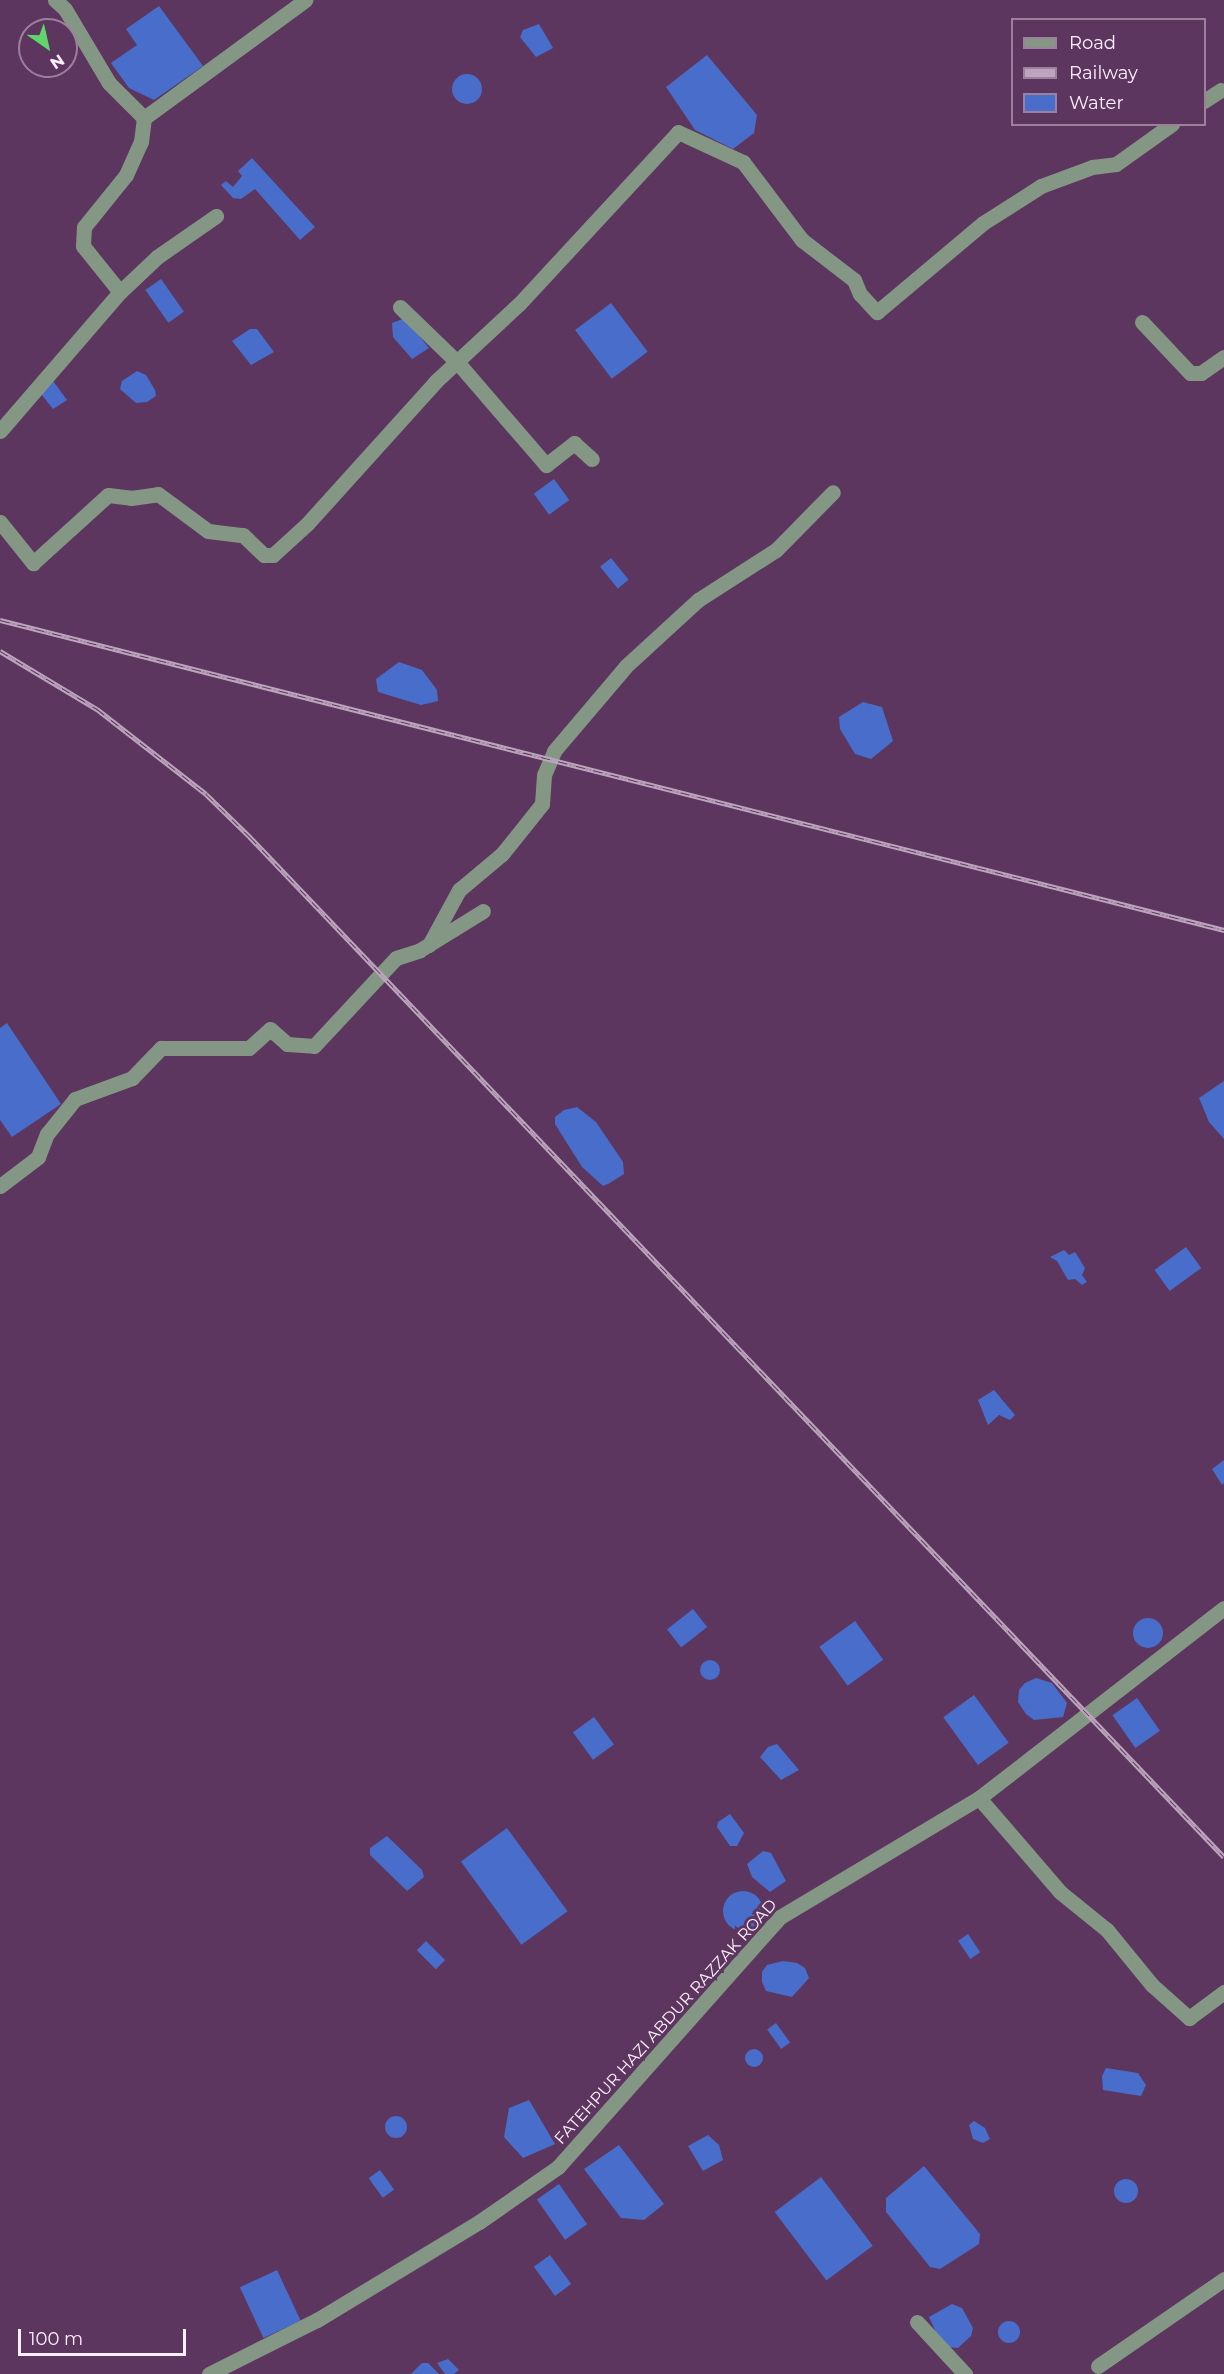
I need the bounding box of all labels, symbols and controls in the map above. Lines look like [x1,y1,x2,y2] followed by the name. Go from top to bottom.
[18,18,78,78] north arrow
[1011,18,1206,126] legend
[1069,32,1116,54] text: Road
[47,50,68,73] text: N
[1069,62,1138,84] text: Railway
[1069,92,1124,114] text: Water
[551,1896,781,2148] street label: FATEHPUR HAZI ABDUR RAZZAK ROAD
[21,2317,189,2355] scale bar
[29,2328,83,2350] text: 100 m

